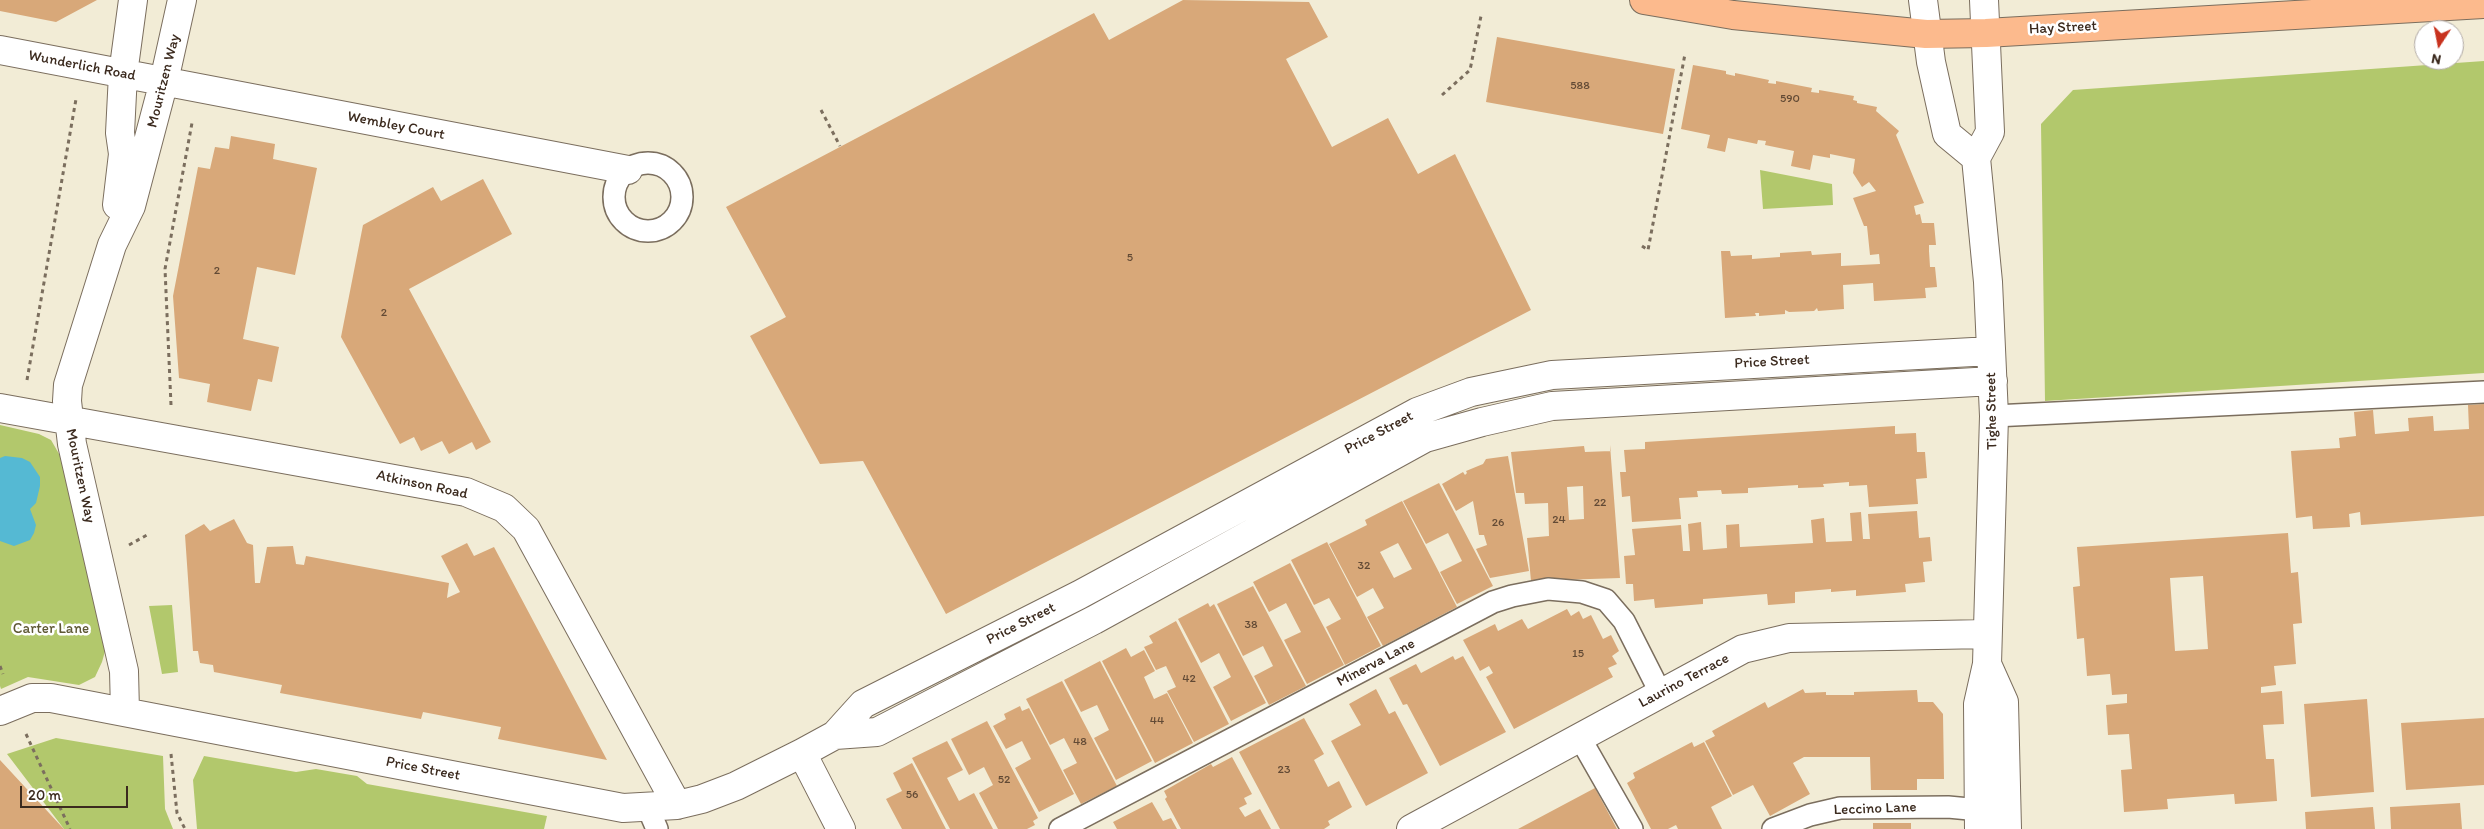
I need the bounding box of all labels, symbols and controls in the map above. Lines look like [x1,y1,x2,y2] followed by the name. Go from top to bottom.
[2029,17,2097,39] street label: Hay Street
[2414,20,2464,70] north arrow
[144,32,184,130] street label: Mouritzen Way
[27,47,137,85] street label: Wunderlich Road
[2430,50,2443,68] text: N
[1570,79,1590,93] house number: 588
[1780,92,1800,106] house number: 590
[346,108,446,144] street label: Wembley Court
[1127,251,1133,265] house number: 5
[214,264,220,278] house number: 2
[381,306,387,320] house number: 2
[1734,351,1810,373] street label: Price Street
[1982,372,2002,450] street label: Tighe Street
[1342,407,1416,459] street label: Price Street
[61,427,99,525] street label: Mouritzen Way
[375,467,469,503] street label: Atkinson Road
[1594,496,1606,510] house number: 22
[1552,513,1566,527] house number: 24
[1492,516,1504,530] house number: 26
[1358,559,1370,573] house number: 32
[983,599,1059,649] street label: Price Street
[1244,618,1258,632] house number: 38
[13,620,89,638] park label: Carter Lane
[1334,635,1418,691] street label: Minerva Lane
[1572,647,1584,661] house number: 15
[1636,650,1732,712] street label: Laurino Terrace
[1182,672,1196,686] house number: 42
[1150,714,1164,728] house number: 44
[1073,735,1087,749] house number: 48
[384,753,462,785] street label: Price Street
[1278,763,1290,777] house number: 23
[998,773,1010,787] house number: 52
[22,776,130,808] scale bar
[28,786,61,804] text: 20 m
[906,788,918,802] house number: 56
[1833,799,1917,819] street label: Leccino Lane

